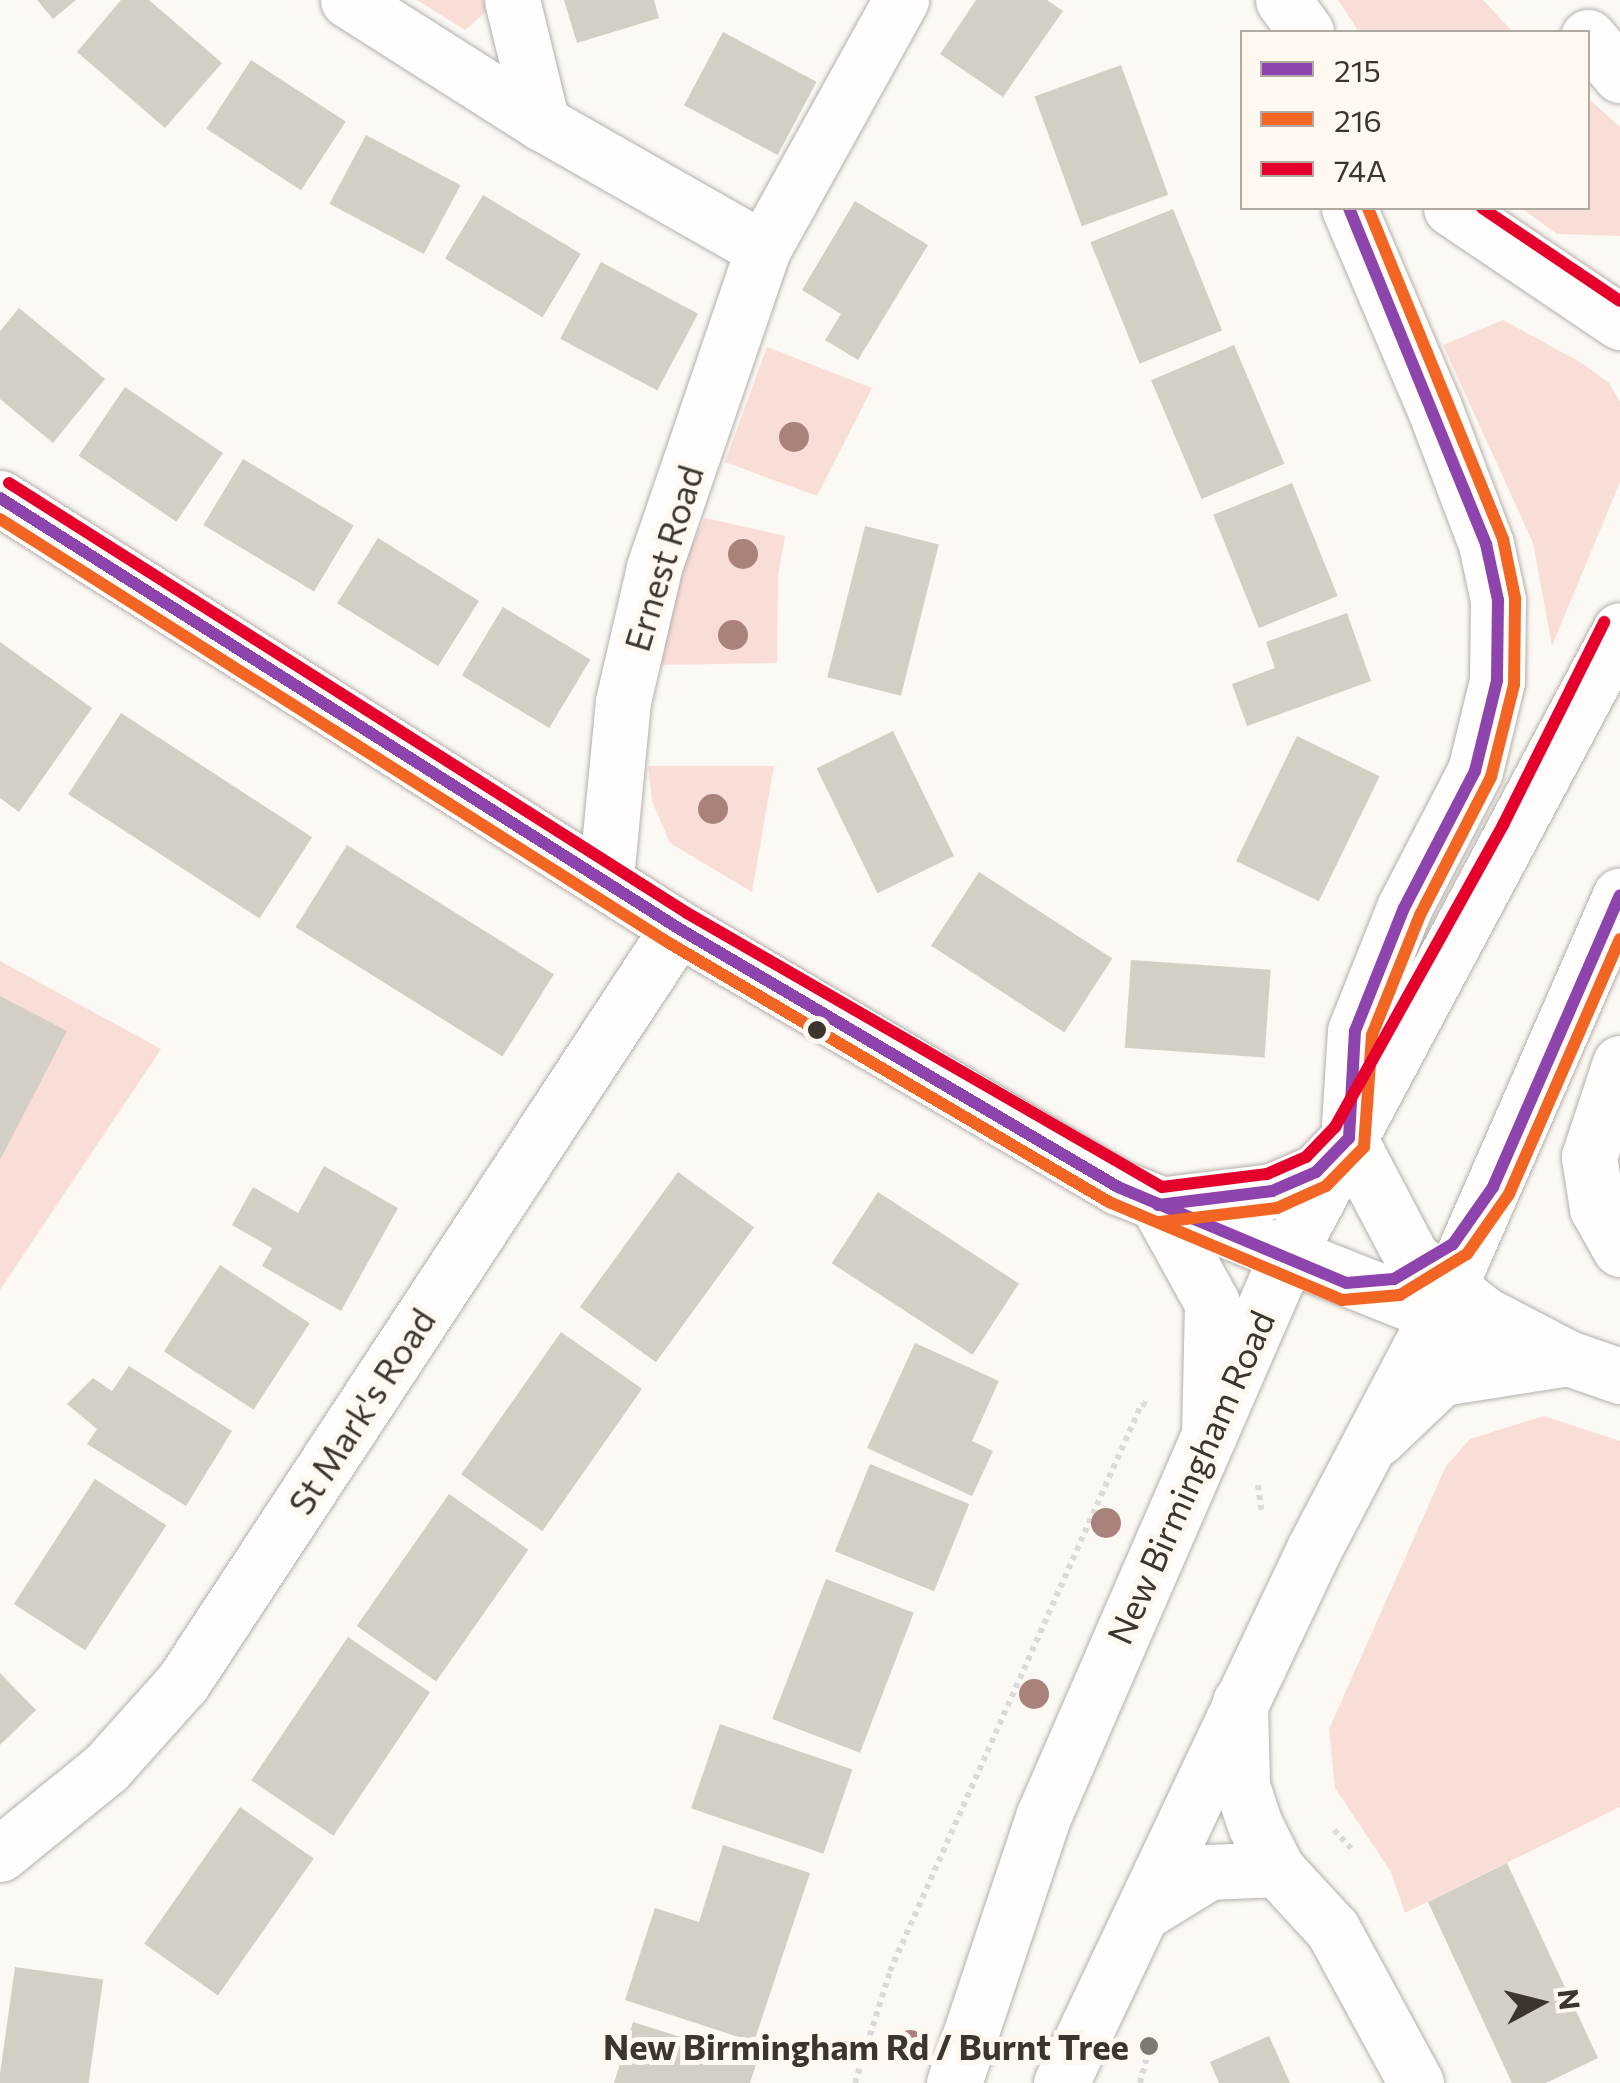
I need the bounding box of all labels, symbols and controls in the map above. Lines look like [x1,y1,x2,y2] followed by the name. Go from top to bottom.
[1240,30,1590,210] legend
[1334,51,1381,88] text: 215
[1334,101,1382,138] text: 216
[1334,151,1387,188] text: 74A
[615,460,711,656] street label: Ernest Road
[807,1020,827,1040] unlabelled marker
[279,1300,443,1522] street label: St Mark's Road
[1097,1304,1283,1650] street label: New Birmingham Road
[1490,1953,1590,2053] north arrow
[1552,1987,1588,2012] text: N
[603,2025,1129,2067] place label: New Birmingham Rd / Burnt Tree
[1138,2035,1160,2057] marker: New Birmingham Rd / Burnt Tree

